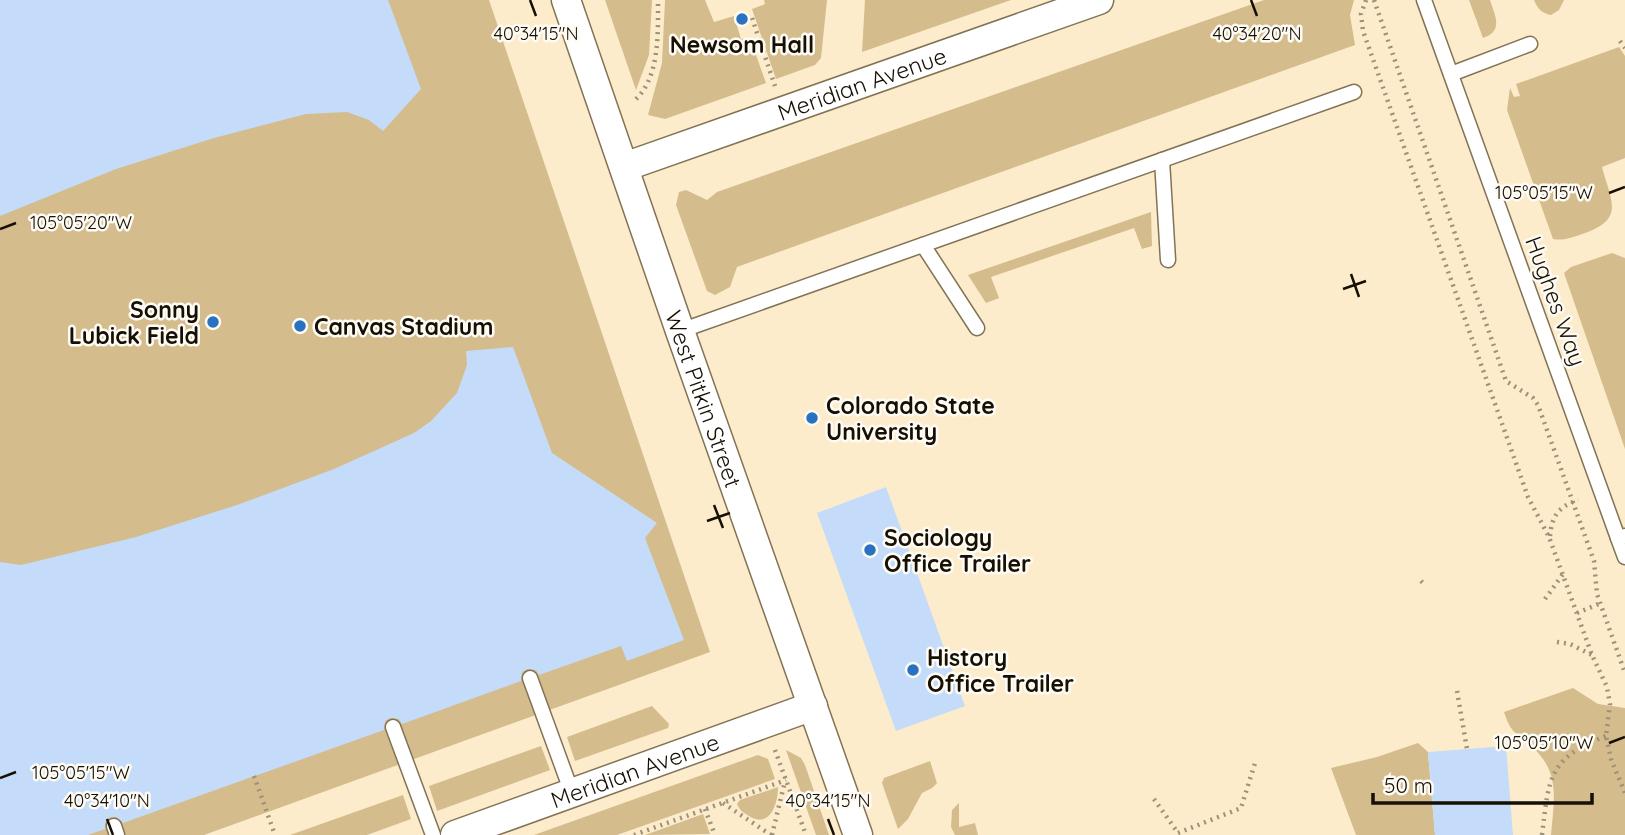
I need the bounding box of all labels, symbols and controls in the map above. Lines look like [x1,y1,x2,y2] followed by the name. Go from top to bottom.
[734,11,750,27] marker: Newsom Hall
[493,22,579,45] text: 40°34'15"N
[1212,22,1302,45] text: 40°34'20"N
[670,30,814,59] place label: Newsom Hall
[773,40,950,126] street label: Meridian Avenue
[1495,181,1593,204] text: 105°05'15"W
[30,211,132,234] text: 105°05'20"W
[1519,232,1593,370] street label: Hughes Way
[69,295,199,350] place label: Sonny Lubick Field
[659,306,749,492] street label: West Pitkin Street
[314,312,493,341] place label: Canvas Stadium
[205,314,221,330] marker: Sonny Lubick Field
[292,318,308,334] marker: Canvas Stadium
[826,391,995,446] place label: Colorado State University
[804,410,820,426] marker: Colorado State University
[884,523,1031,578] place label: Sociology Office Trailer
[862,542,878,558] marker: Sociology Office Trailer
[927,643,1074,698] place label: History Office Trailer
[905,662,921,678] marker: History Office Trailer
[547,727,723,814] street label: Meridian Avenue
[1495,731,1593,754] text: 105°05'10"W
[32,761,130,784] text: 105°05'15"W
[1373,762,1592,806] scale bar
[1384,772,1433,798] text: 50 m
[64,789,150,812] text: 40°34'10"N
[785,789,871,812] text: 40°34'15"N

